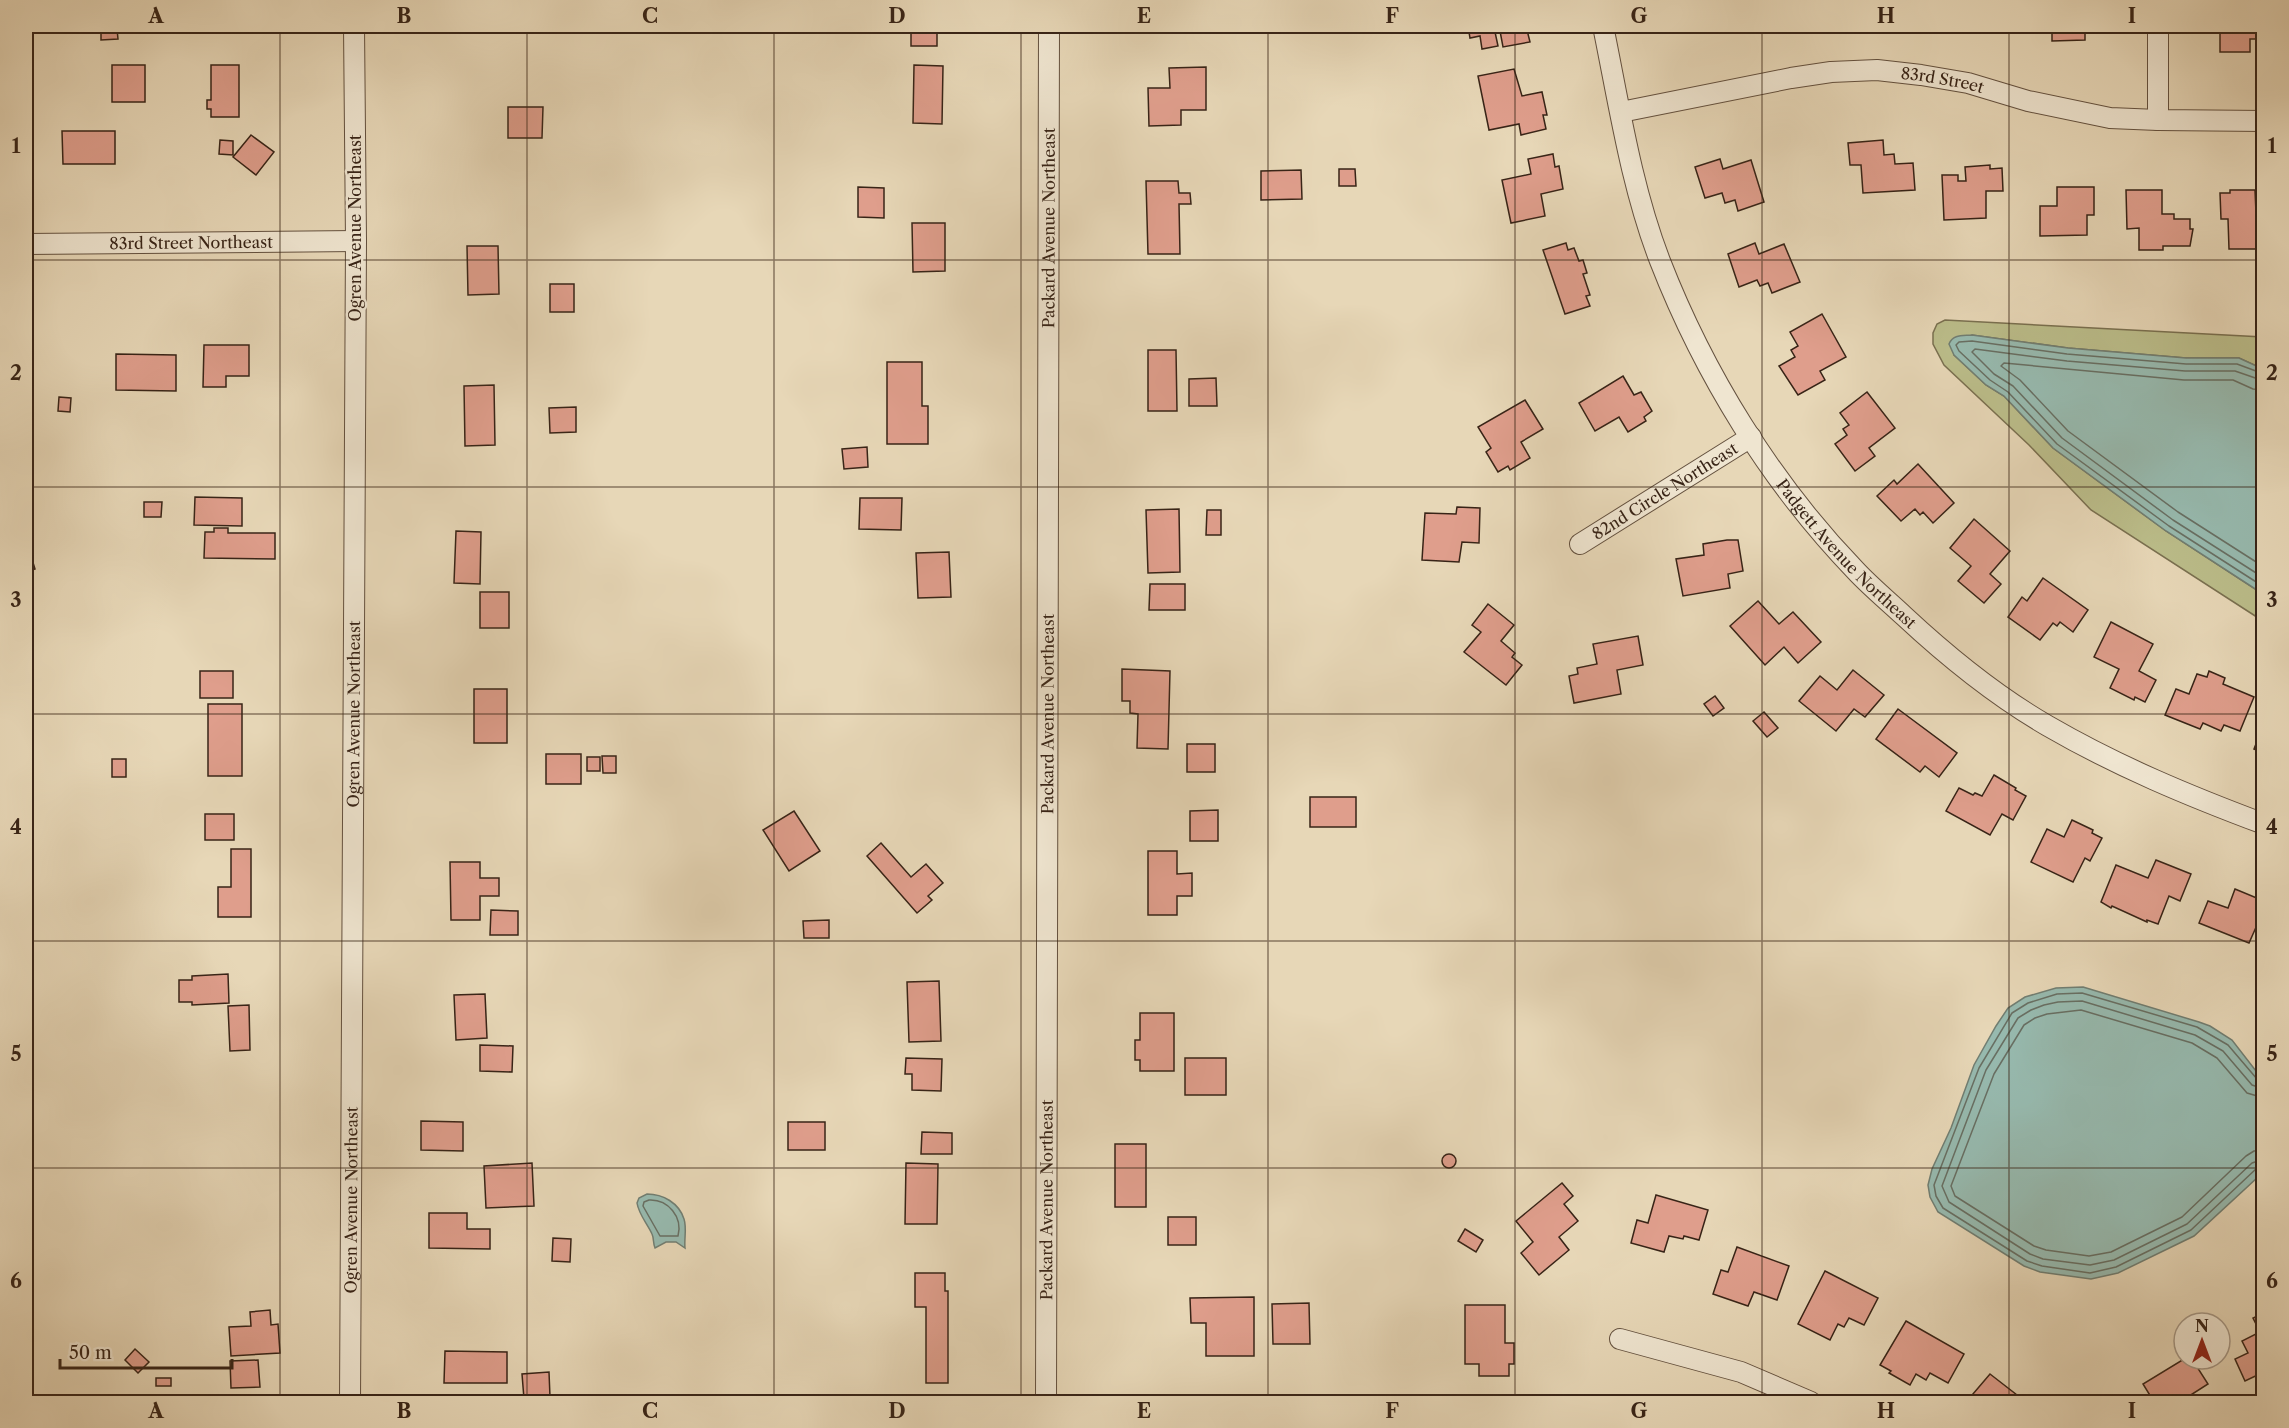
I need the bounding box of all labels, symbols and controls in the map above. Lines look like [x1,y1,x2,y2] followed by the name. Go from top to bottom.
[147,4,164,28] text: A
[397,4,412,28] text: B
[642,4,658,28] text: C
[888,4,906,28] text: D
[1137,4,1151,28] text: E
[1385,4,1399,28] text: F
[1631,4,1648,28] text: G
[1877,4,1895,28] text: H
[2128,4,2136,28] text: I
[1900,63,1987,97] street label: 83rd Street
[1038,127,1059,328] street label: Packard Avenue Northeast
[12,134,21,158] text: 1
[345,134,365,321] street label: Ogren Avenue Northeast
[2268,134,2277,158] text: 1
[109,232,273,253] street label: 83rd Street Northeast
[10,361,22,385] text: 2
[2266,361,2278,385] text: 2
[1588,438,1742,544] street label: 82nd Circle Northeast
[1772,475,1921,633] street label: Padgett Avenue Northeast
[10,588,22,612] text: 3
[2266,588,2278,612] text: 3
[1037,613,1058,814] street label: Packard Avenue Northeast
[343,620,364,808] street label: Ogren Avenue Northeast
[10,815,22,839] text: 4
[2266,815,2278,839] text: 4
[10,1042,22,1066] text: 5
[2266,1042,2278,1066] text: 5
[1036,1099,1057,1300] street label: Packard Avenue Northeast
[341,1106,362,1294] street label: Ogren Avenue Northeast
[10,1269,22,1293] text: 6
[2266,1269,2278,1293] text: 6
[2172,1311,2232,1371] north arrow
[2195,1316,2209,1336] text: N
[60,1332,232,1370] scale bar
[69,1342,112,1364] text: 50 m
[147,1399,164,1423] text: A
[397,1399,412,1423] text: B
[642,1399,658,1423] text: C
[888,1399,906,1423] text: D
[1137,1399,1151,1423] text: E
[1385,1399,1399,1423] text: F
[1631,1399,1648,1423] text: G
[1877,1399,1895,1423] text: H
[2128,1399,2136,1423] text: I

